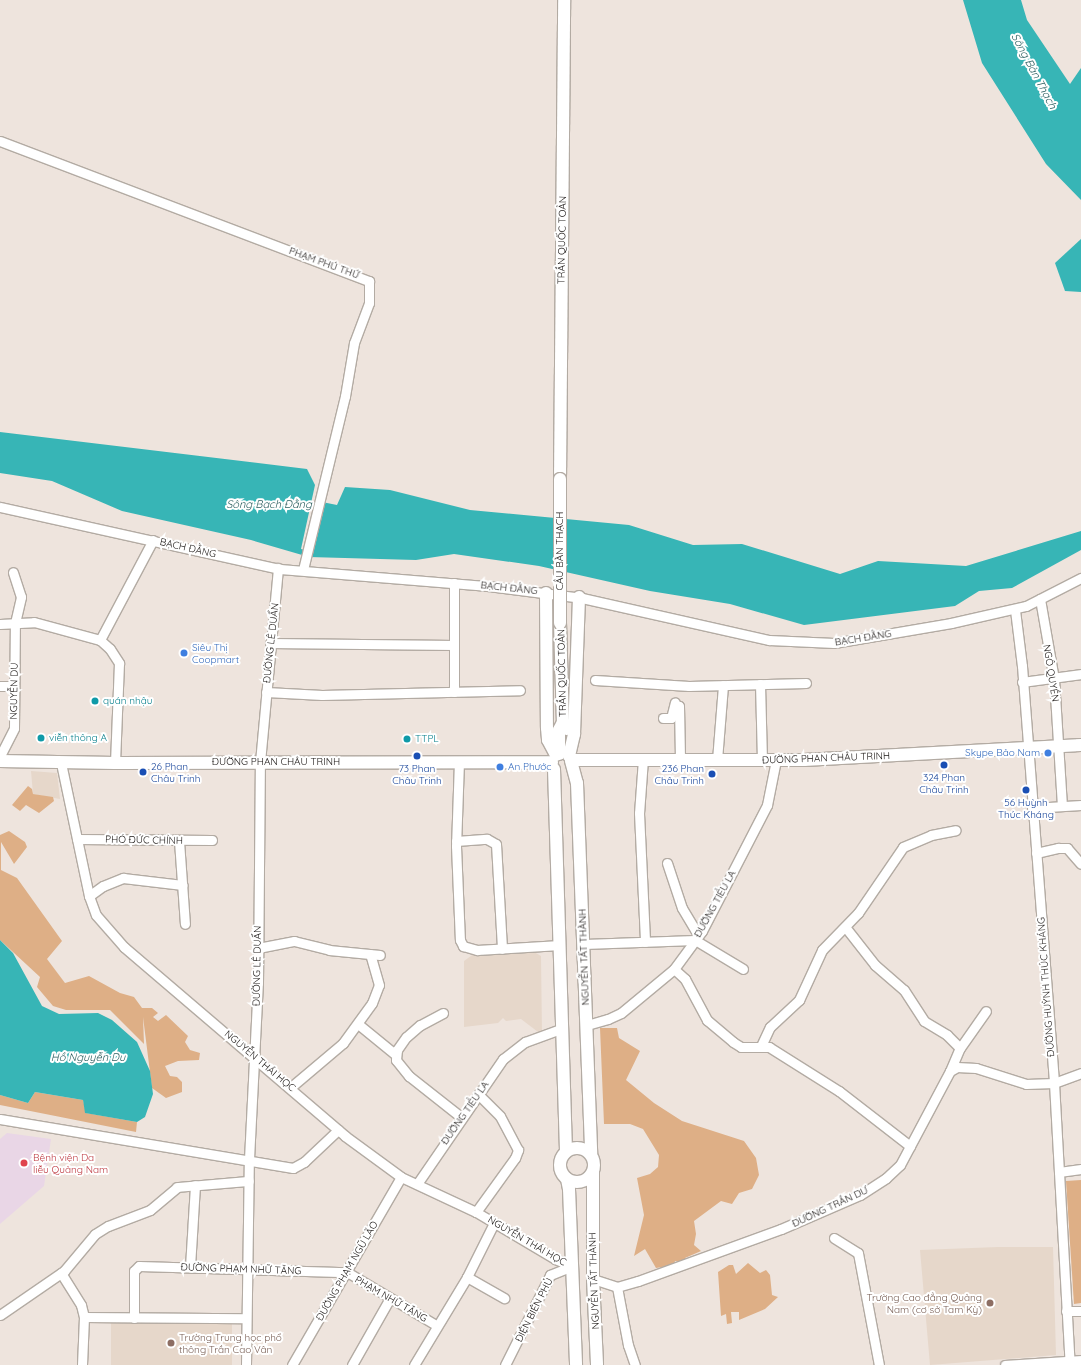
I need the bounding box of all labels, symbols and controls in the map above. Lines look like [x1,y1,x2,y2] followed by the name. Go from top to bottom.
[1009,31,1059,111] water label: Sông Bàn Thạch
[555,196,569,284] street label: TRẦN QUỐC TOẢN
[287,245,361,281] street label: PHẠM PHÚ THỨ
[226,497,312,511] water label: Sông Bạch Đằng
[554,511,566,591] street label: CẦU BÀN THẠCH
[159,536,217,560] street label: BẠCH ĐẰNG
[480,579,538,597] street label: BẠCH ĐẰNG
[261,602,281,684] street label: ĐƯỜNG LÊ DUẨN
[834,628,892,648] street label: BẠCH ĐẰNG
[555,629,569,717] street label: TRẦN QUỐC TOẢN
[192,641,239,664] place label: Siêu Thị Coopmart
[1041,643,1061,703] street label: NGÔ QUYỀN
[179,648,189,658] marker: Siêu Thị Coopmart
[8,662,20,720] street label: NGUYỄN DU
[103,695,152,707] place label: quán nhậu
[90,696,100,706] marker: quán nhậu
[49,732,107,744] place label: viễn thông A
[36,733,46,743] marker: viễn thông A
[415,733,439,745] place label: TTPL
[402,734,412,744] marker: TTPL
[965,747,1040,759] place label: Skype Bảo Nam
[1043,748,1053,758] marker: Skype Bảo Nam
[762,750,890,766] street label: ĐƯỜNG PHAN CHÂU TRINH
[412,751,422,761] marker: 73 Phan Châu Trinh
[212,756,340,768] street label: ĐƯỜNG PHAN CHÂU TRINH
[151,760,200,784] place label: 26 Phan Châu Trinh
[939,760,949,770] marker: 324 Phan Châu Trinh
[508,761,552,773] place label: An Phước
[392,762,442,786] place label: 73 Phan Châu Trinh
[495,762,505,772] marker: An Phước
[655,762,704,786] place label: 236 Phan Châu Trinh
[138,767,148,777] marker: 26 Phan Châu Trinh
[707,769,717,779] marker: 236 Phan Châu Trinh
[919,771,969,794] place label: 324 Phan Châu Trinh
[1021,785,1031,795] marker: 56 Huỳnh Thúc Kháng
[998,796,1054,820] place label: 56 Huỳnh Thúc Kháng
[105,833,183,847] street label: PHÓ ĐỨC CHÍNH
[692,868,738,940] street label: ĐƯỜNG TIỂU LA
[576,908,592,1006] street label: NGUYỄN TẤT THÀNH
[1035,917,1057,1057] street label: ĐƯỜNG HUỲNH THÚC KHÁNG
[250,926,264,1006] street label: ĐƯỜNG LÊ DUẨN
[222,1028,298,1094] street label: NGUYỄN THÁI HỌC
[51,1050,125,1064] water label: Hồ Nguyễn Du
[439,1079,491,1147] street label: ĐƯỜNG TIỂU LA
[33,1151,108,1174] place label: Bệnh viện Da liễu Quảng Nam
[18,1157,30,1169] marker: Bệnh viện Da liễu Quảng Nam
[790,1184,870,1230] street label: ĐƯỜNG TRẦN DƯ
[486,1214,568,1268] street label: NGUYỄN THÁI HỌC
[314,1219,380,1323] street label: ĐƯỜNG PHẠM NGŨ LÃO
[586,1232,602,1330] street label: NGUYỄN TẤT THÀNH
[181,1261,301,1277] street label: ĐƯỜNG PHẠM NHỮ TĂNG
[353,1273,429,1325] street label: PHẠM NHỮ TĂNG
[513,1276,555,1344] street label: ĐIỆN BIÊN PHỦ
[866,1291,982,1314] place label: Trường Cao đẳng Quảng Nam (cơ sở Tam Kỳ)
[985,1298,995,1308] marker: Trường Cao đẳng Quảng Nam (cơ sở Tam Kỳ)
[179,1331,282,1354] place label: Trường Trung học phổ thông Trần Cao Vân
[166,1338,176,1348] marker: Trường Trung học phổ thông Trần Cao Vân

